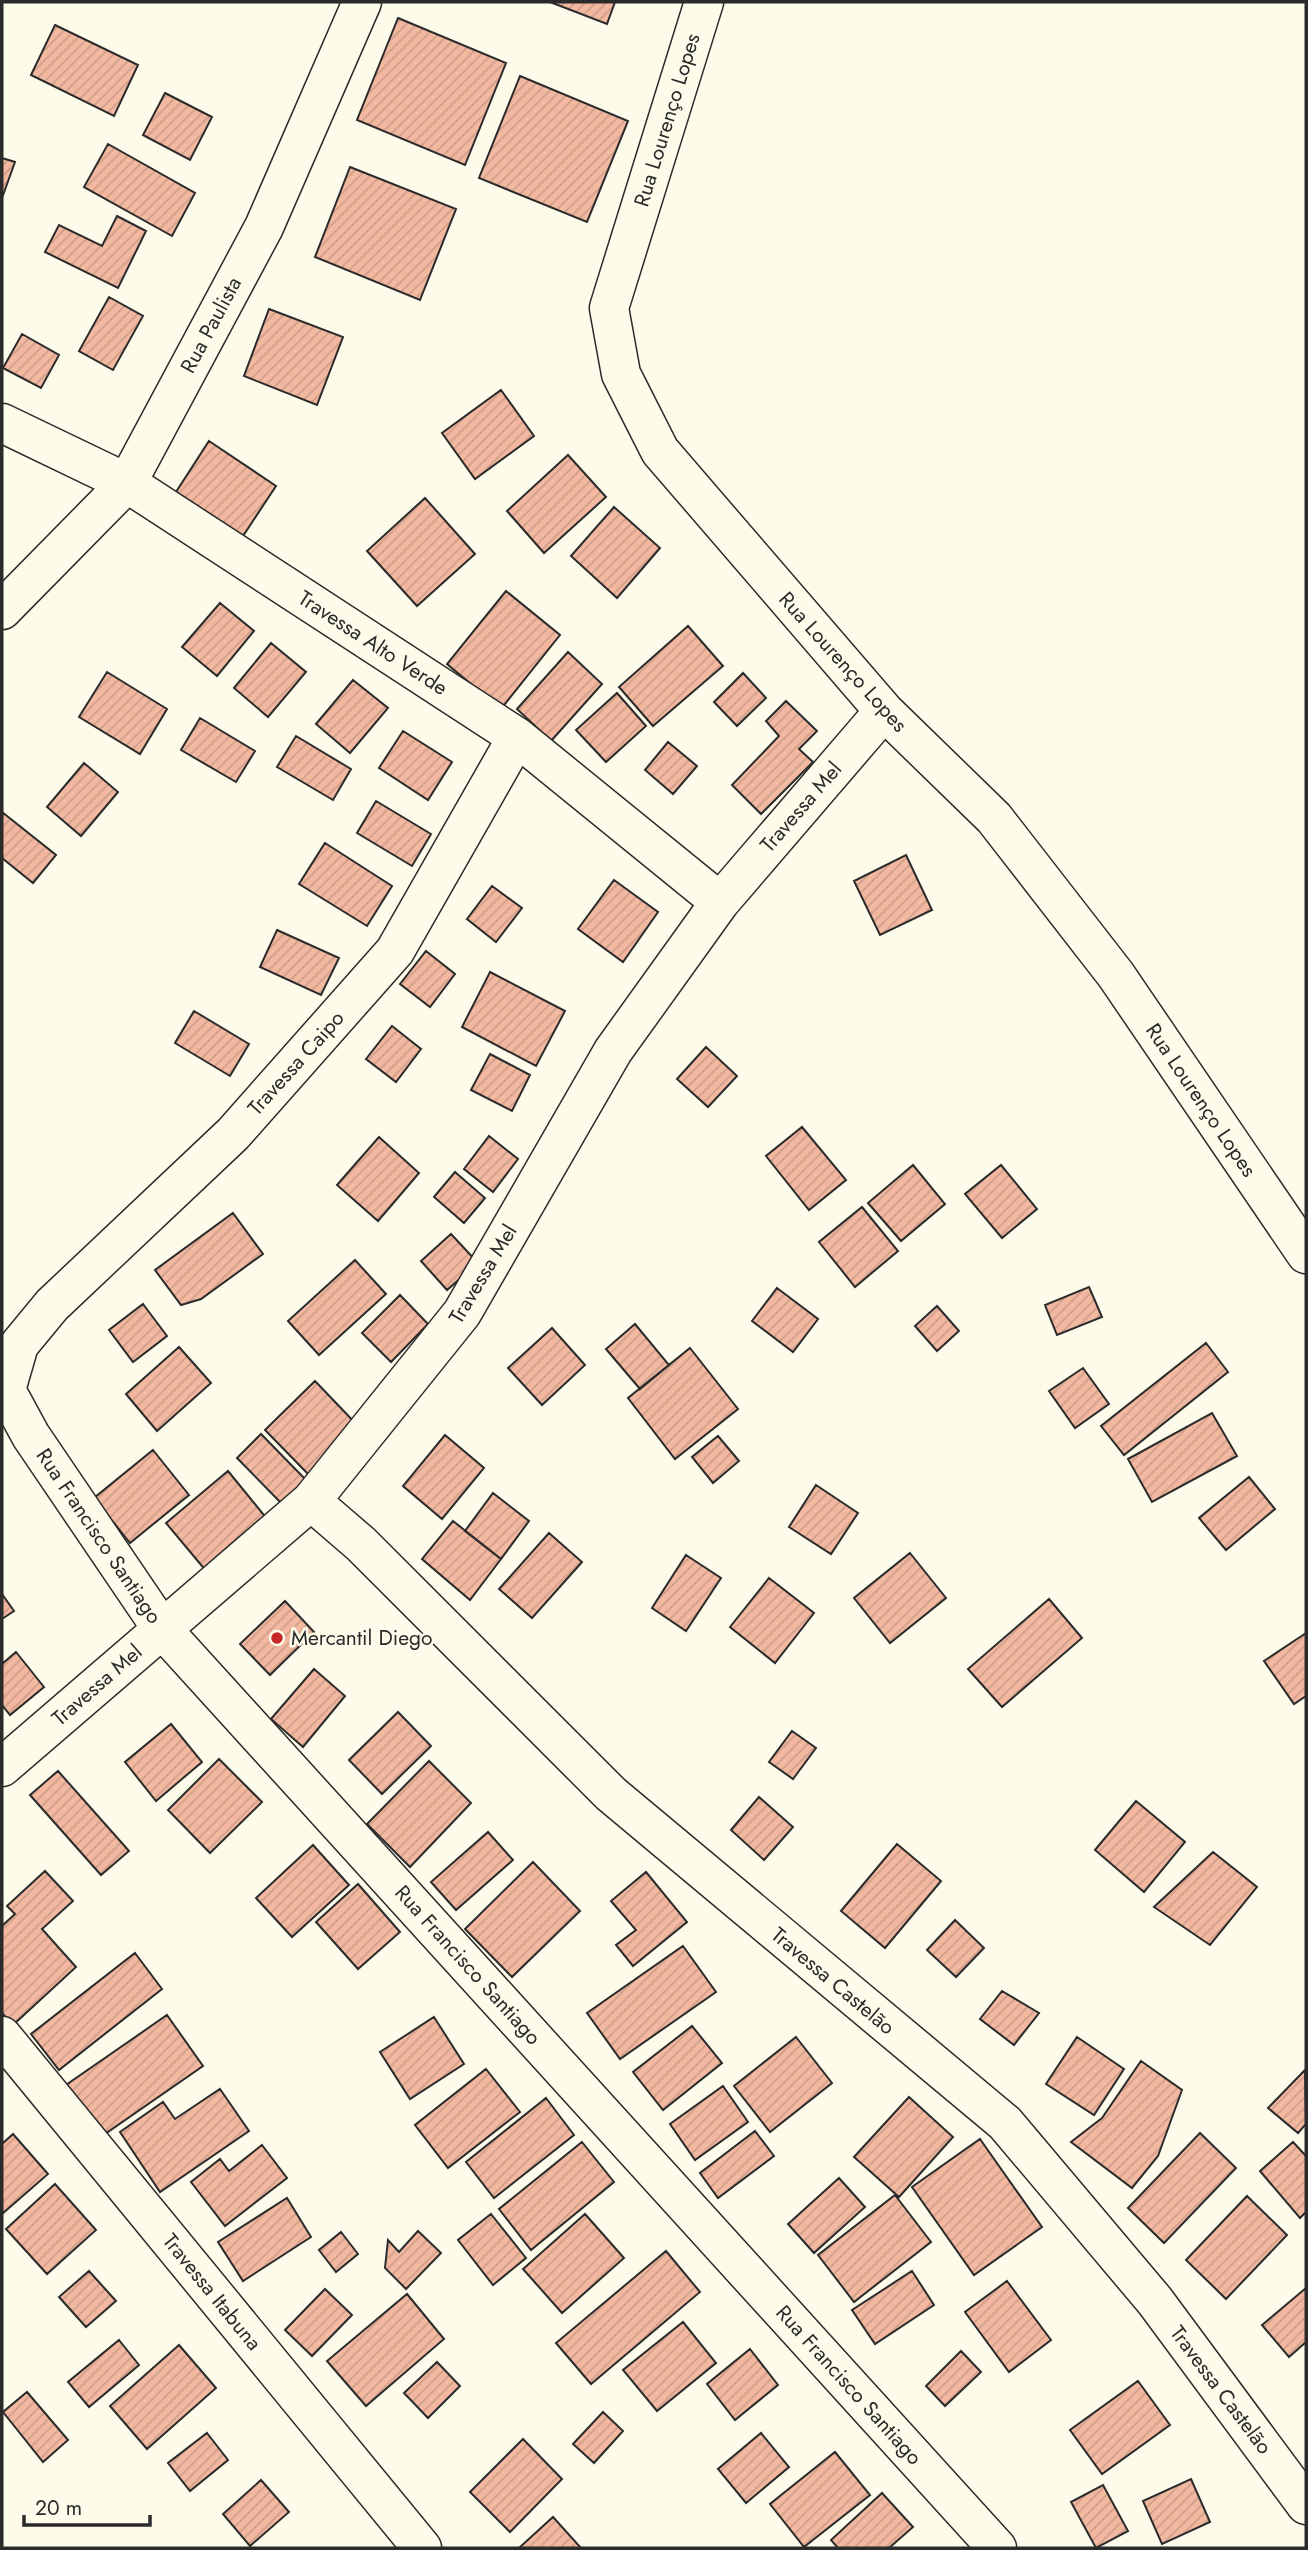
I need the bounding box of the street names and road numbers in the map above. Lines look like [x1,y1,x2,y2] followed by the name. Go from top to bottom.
[626,30,708,210] street label: Rua Lourenço Lopes
[173,272,249,378] street label: Rua Paulista
[292,583,454,703] street label: Travessa Alto Verde
[772,585,914,739] street label: Rua Lourenço Lopes
[753,755,849,859] street label: Travessa Mel
[241,1004,351,1122] street label: Travessa Caipo
[1138,1017,1264,1183] street label: Rua Lourenço Lopes
[442,1219,524,1329] street label: Travessa Mel
[29,1442,169,1630] street label: Rua Francisco Santiago
[45,1637,149,1733] street label: Travessa Mel
[388,1878,548,2052] street label: Rua Francisco Santiago
[765,1920,901,2042] street label: Travessa Castelão
[155,2227,269,2357] street label: Travessa Itabuna
[769,2298,929,2472] street label: Rua Francisco Santiago
[1163,2320,1279,2460] street label: Travessa Castelão

